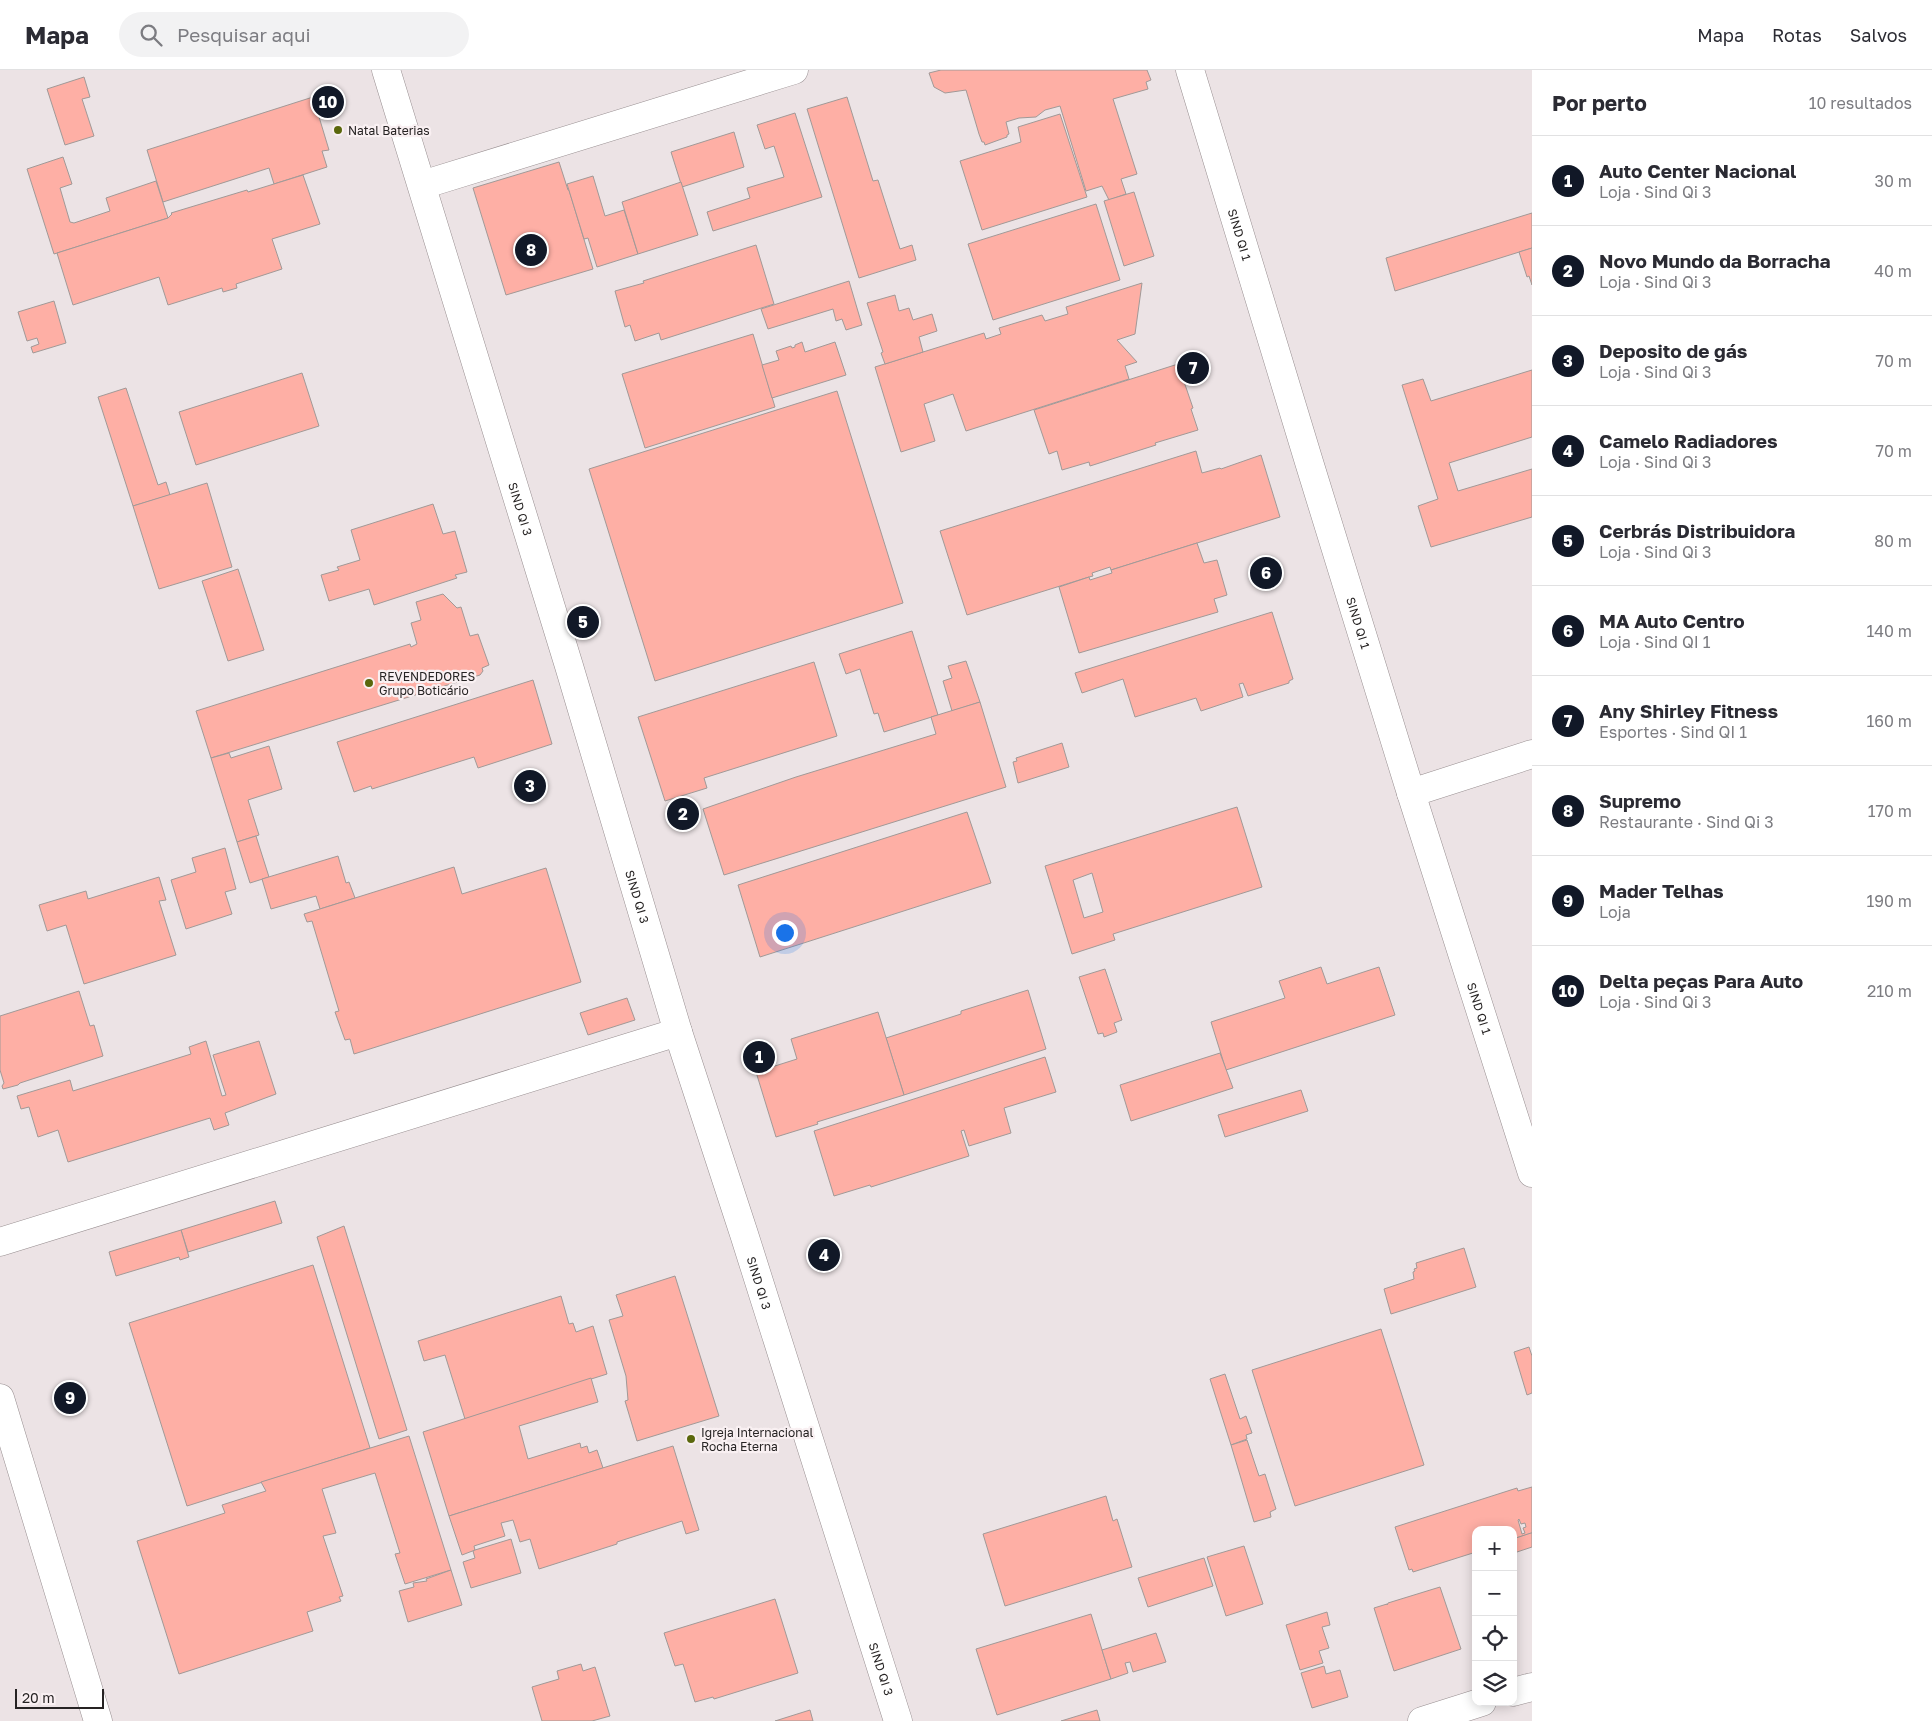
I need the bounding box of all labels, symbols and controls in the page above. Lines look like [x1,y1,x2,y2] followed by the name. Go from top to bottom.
[119,12,469,57] search box
[25,20,89,49] text: Mapa
[137,21,165,49] icon: search
[177,23,311,46] text: Pesquisar aqui
[1697,24,1744,46] text: Mapa
[1772,24,1822,46] text: Rotas
[1850,24,1907,46] text: Salvos
[312,83,344,121] pin: 10
[1552,90,1647,116] text: Por perto
[1809,93,1912,113] text: 10 resultados
[348,123,430,138] place label: Natal Baterias
[332,124,344,136] marker: Natal Baterias
[1599,159,1796,182] text: Auto Center Nacional
[1564,171,1572,191] text: 1
[1875,171,1912,191] text: 30 m
[1599,182,1711,202] text: Loja · Sind Qi 3
[1225,207,1255,263] street label: SIND QI 1
[515,231,547,269] pin: 8
[1599,249,1830,272] text: Novo Mundo da Borracha
[1563,261,1573,281] text: 2
[1874,261,1912,281] text: 40 m
[1599,272,1711,292] text: Loja · Sind Qi 3
[1599,339,1747,362] text: Deposito de gás
[1177,349,1209,387] pin: 7
[1563,351,1573,371] text: 3
[1875,351,1912,371] text: 70 m
[1599,362,1711,382] text: Loja · Sind Qi 3
[1599,429,1778,452] text: Camelo Radiadores
[1563,441,1573,461] text: 4
[1875,441,1912,461] text: 70 m
[1599,452,1711,472] text: Loja · Sind Qi 3
[506,480,536,537] street label: SIND QI 3
[1599,519,1795,542] text: Cerbrás Distribuidora
[1563,531,1573,551] text: 5
[1874,531,1912,551] text: 80 m
[1599,542,1711,562] text: Loja · Sind Qi 3
[1250,554,1282,592] pin: 6
[1344,595,1374,651] street label: SIND QI 1
[567,603,599,641] pin: 5
[1599,609,1745,632] text: MA Auto Centro
[1563,621,1573,641] text: 6
[1866,621,1912,641] text: 140 m
[1599,632,1711,652] text: Loja · Sind QI 1
[379,669,476,698] place label: REVENDEDORES Grupo Boticário
[363,677,375,689] marker: REVENDEDORES Grupo Boticário
[1599,699,1778,722] text: Any Shirley Fitness
[1564,711,1572,731] text: 7
[1866,711,1912,731] text: 160 m
[1599,722,1747,742] text: Esportes · Sind QI 1
[514,767,546,805] pin: 3
[1599,789,1681,812] text: Supremo
[667,795,699,833] pin: 2
[1563,801,1573,821] text: 8
[1868,801,1912,821] text: 170 m
[1599,812,1774,832] text: Restaurante · Sind Qi 3
[623,868,653,925] street label: SIND QI 3
[1599,879,1724,902] text: Mader Telhas
[1563,891,1573,911] text: 9
[1866,891,1912,911] text: 190 m
[1599,902,1631,922] text: Loja
[772,920,798,946] your location
[1599,969,1803,992] text: Delta peças Para Auto
[1464,981,1495,1036] street label: SIND QI 1
[1559,981,1577,1001] text: 10
[1867,981,1912,1001] text: 210 m
[1599,992,1711,1012] text: Loja · Sind Qi 3
[743,1038,775,1076] pin: 1
[808,1236,840,1274] pin: 4
[744,1254,775,1311] street label: SIND QI 3
[54,1379,86,1417] pin: 9
[701,1425,813,1454] place label: Igreja Internacional Rocha Eterna
[685,1433,697,1445] marker: Igreja Internacional Rocha Eterna
[1472,1526,1517,1706] map controls
[1472,1526,1517,1571] button: +
[1472,1571,1517,1616] button: −
[1472,1616,1517,1661] button: locate
[866,1641,897,1697] street label: SIND QI 3
[1472,1661,1517,1706] button: layers
[15,1686,104,1709] scale bar
[22,1689,55,1706] text: 20 m

